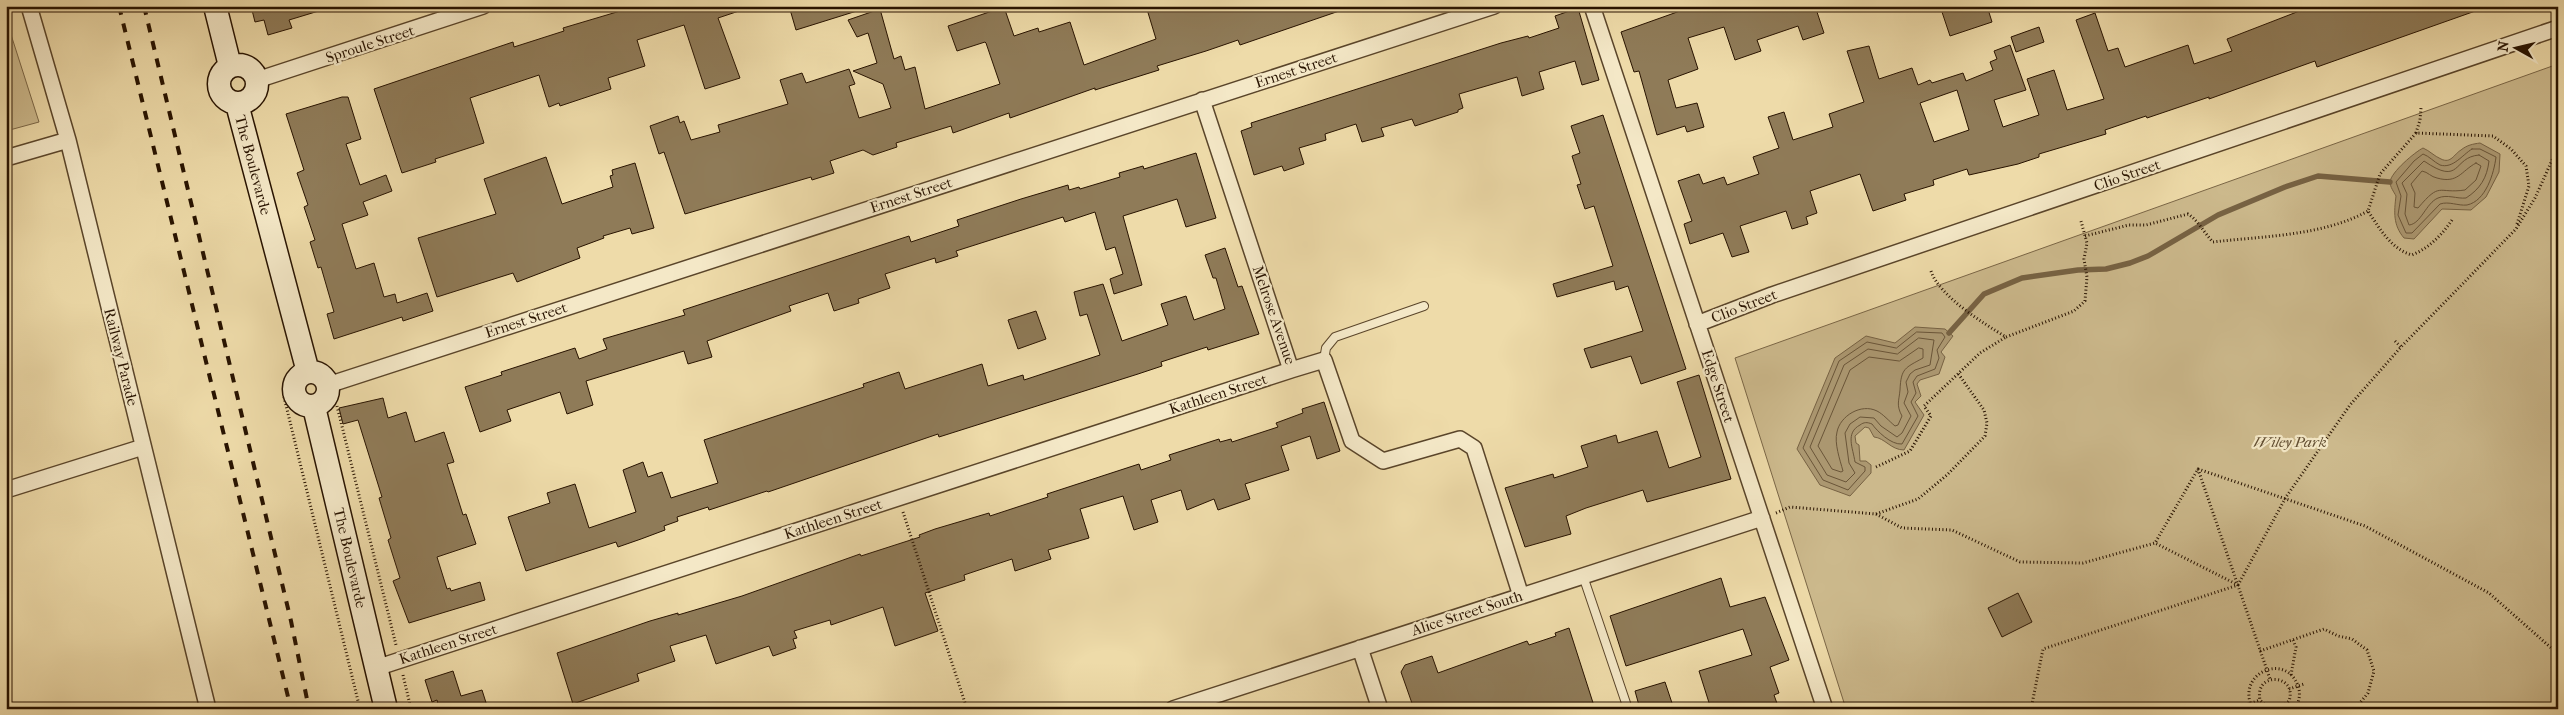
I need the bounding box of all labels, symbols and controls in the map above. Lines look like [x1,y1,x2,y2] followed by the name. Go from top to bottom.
[323,21,417,67] street label: Sproule Street
[2492,22,2542,72] north arrow
[2494,39,2513,53] text: N
[1253,48,1340,92] street label: Ernest Street
[231,113,275,217] street label: The Boulevarde
[2091,155,2163,195] street label: Clio Street
[868,173,955,217] street label: Ernest Street
[1249,263,1300,367] street label: Melrose Avenue
[1709,285,1780,327] street label: Clio Street
[483,298,570,342] street label: Ernest Street
[100,306,142,408] street label: Railway Parade
[1698,347,1738,425] street label: Edge Street
[1167,369,1270,418] street label: Kathleen Street
[2253,433,2327,451] park label: Wiley Park
[782,494,885,543] street label: Kathleen Street
[330,506,370,611] street label: The Boulevarde
[1408,586,1525,640] street label: Alice Street South
[397,619,500,668] street label: Kathleen Street

